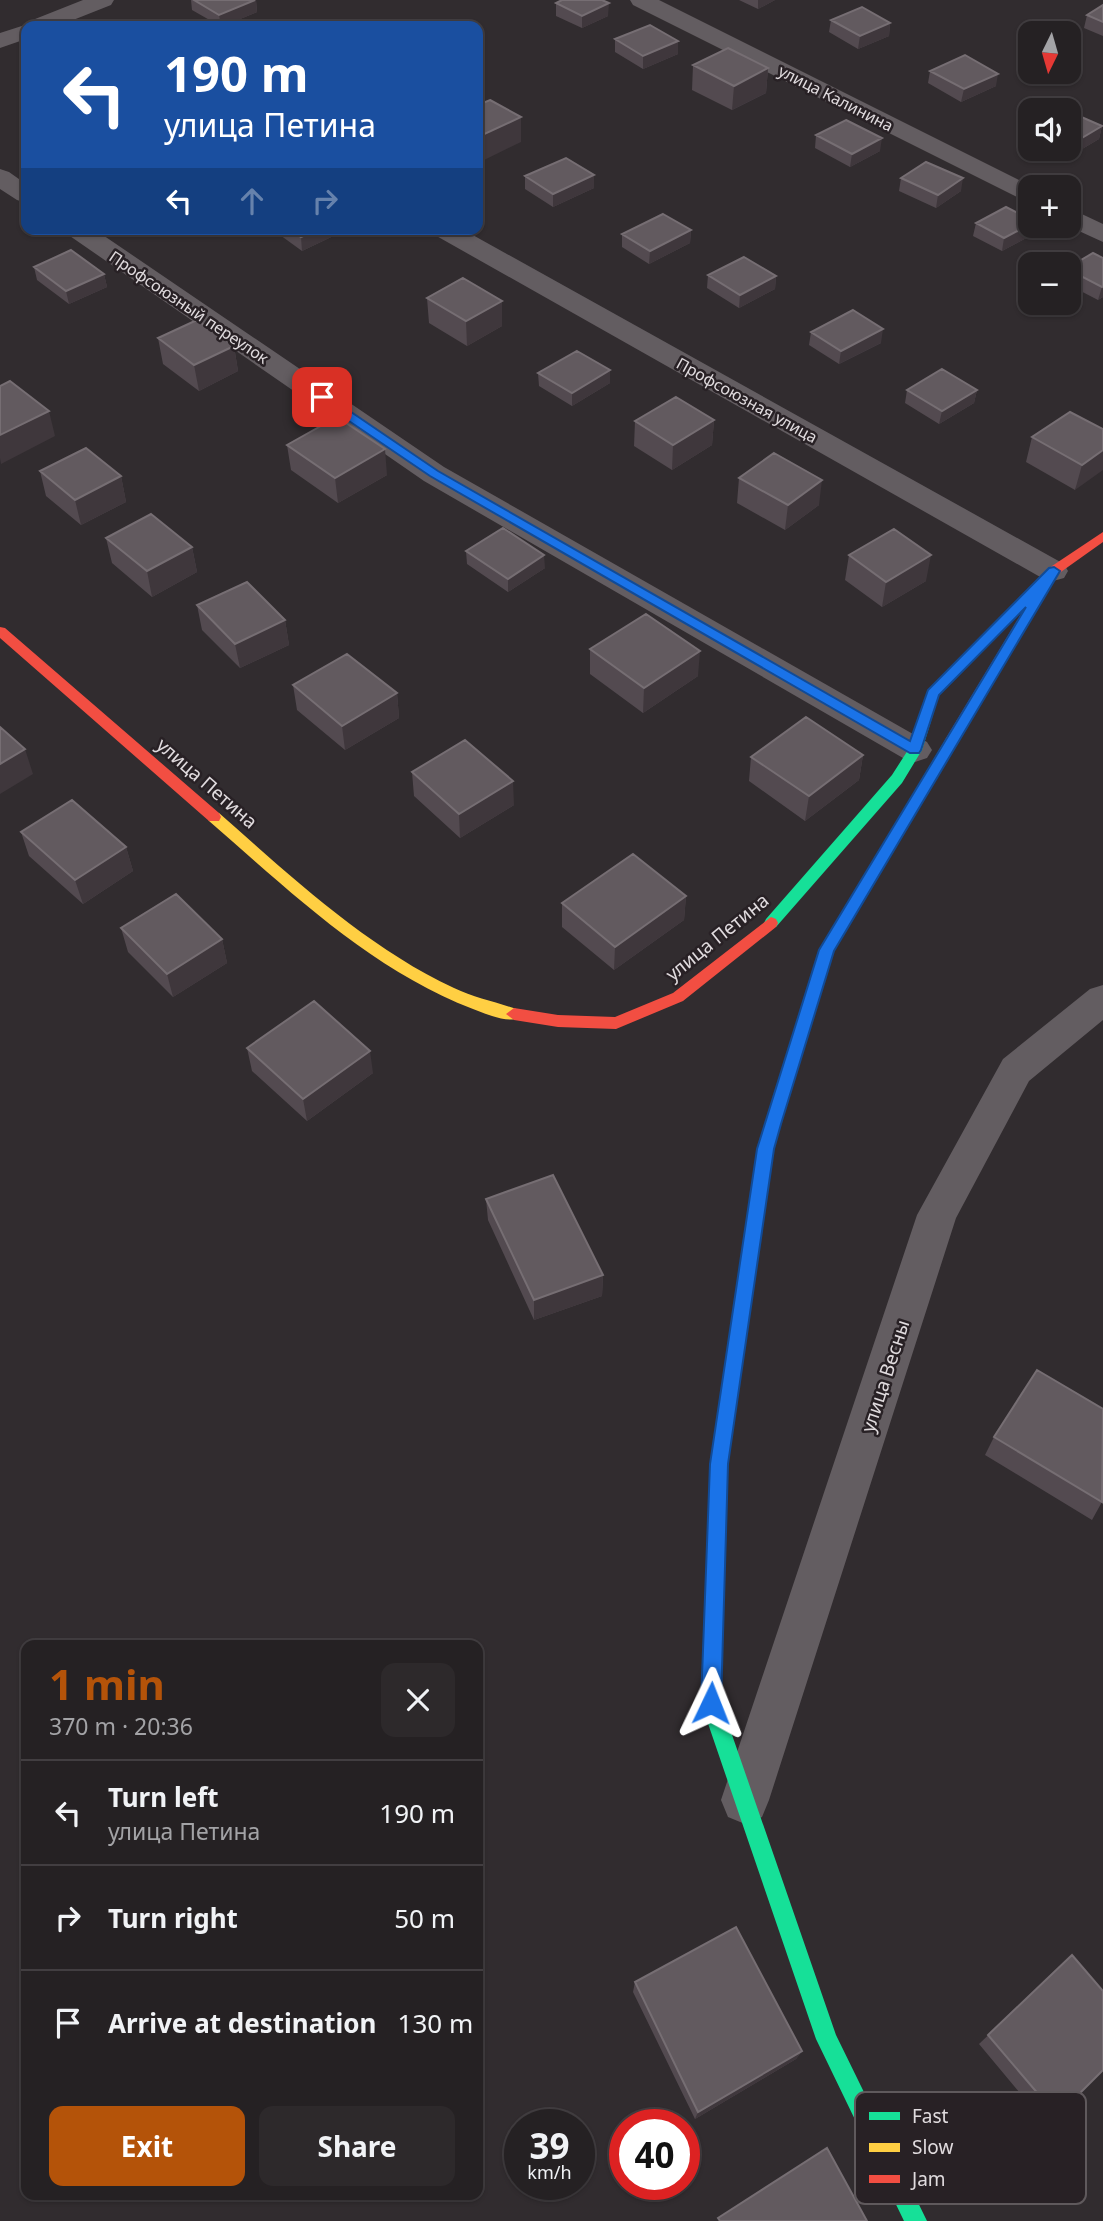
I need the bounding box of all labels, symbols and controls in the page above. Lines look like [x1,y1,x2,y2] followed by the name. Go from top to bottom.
[1018,21,1082,84] north arrow
[1018,21,1081,315] map controls
[164,40,309,106] text: 190 m
[49,49,140,140] icon: left
[775,60,897,136] street label: улица Калинина
[1018,98,1081,161] button: sound
[164,103,376,146] text: улица Петина
[1018,175,1081,238] button: +
[160,182,198,220] icon: left
[233,182,271,220] icon: ahead
[306,182,344,220] icon: right
[105,245,273,369] street label: Профсоюзный переулок
[1018,252,1081,315] button: −
[673,352,821,448] street label: Профсоюзная улица
[292,367,352,427] pin
[303,378,341,416] icon: arrive
[151,732,263,834] street label: улица Петина
[660,887,774,987] street label: улица Петина
[855,1316,915,1436] street label: улица Весны
[49,1655,165,1712] text: 1 min
[381,1663,455,1737] button: close
[674,1666,748,1740] position arrow
[49,1710,193,1742] text: 370 m · 20:36
[108,1779,219,1815] text: Turn left
[49,1794,87,1832] icon: left
[379,1795,455,1831] text: 190 m
[108,1815,260,1847] text: улица Петина
[49,1899,87,1937] icon: right
[108,1900,238,1936] text: Turn right
[394,1900,455,1936] text: 50 m
[49,2004,87,2042] icon: arrive
[108,2005,377,2041] text: Arrive at destination
[398,2005,473,2041] text: 130 m
[855,2092,1086,2204] legend
[912,2103,949,2129] text: Fast
[49,2106,245,2186] button: Exit
[259,2106,455,2186] button: Share
[609,2109,700,2200] speed limit sign: 40
[529,2122,570,2169] text: 39
[912,2134,953,2160] text: Slow
[527,2160,572,2184] text: km/h
[910,2166,946,2192] text: Jam

